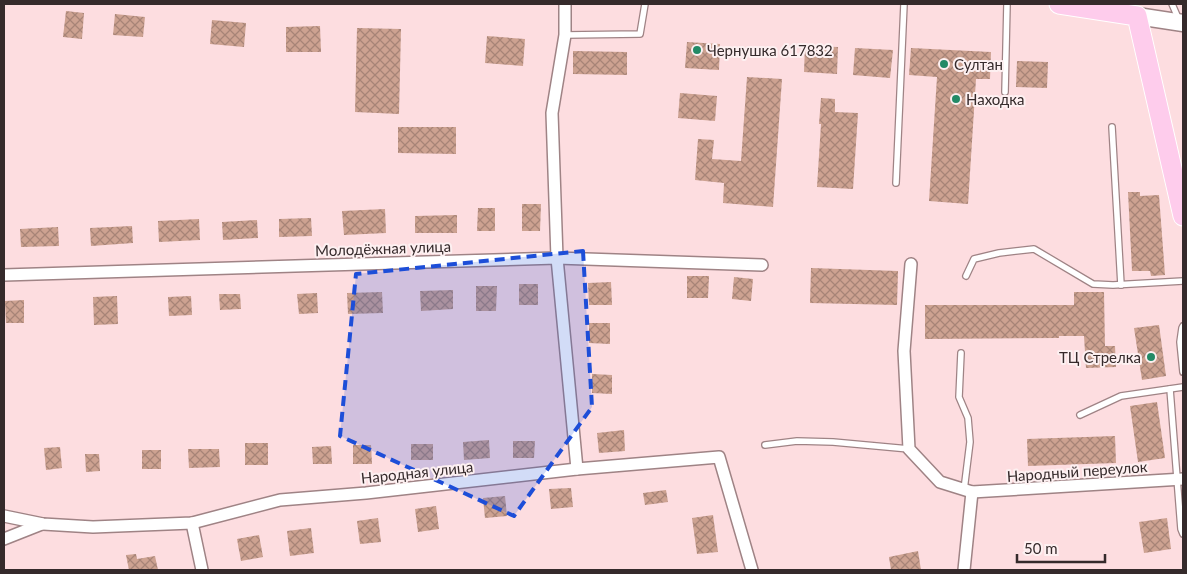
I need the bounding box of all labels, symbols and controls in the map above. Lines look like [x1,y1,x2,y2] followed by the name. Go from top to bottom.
[707,41,833,59] place label: Чернушка 617832
[691,44,703,56] marker: Чернушка 617832
[954,55,1003,73] place label: Султан
[938,58,950,70] marker: Султан
[966,90,1025,108] place label: Находка
[950,93,962,105] marker: Находка
[315,237,451,259] street label: Молодёжная улица
[1059,348,1141,366] place label: ТЦ Стрелка
[1145,351,1157,363] marker: ТЦ Стрелка
[360,457,474,487] street label: Народная улица
[1006,457,1148,485] street label: Народный переулок
[1017,532,1104,564] scale bar
[1024,539,1058,557] text: 50 m

